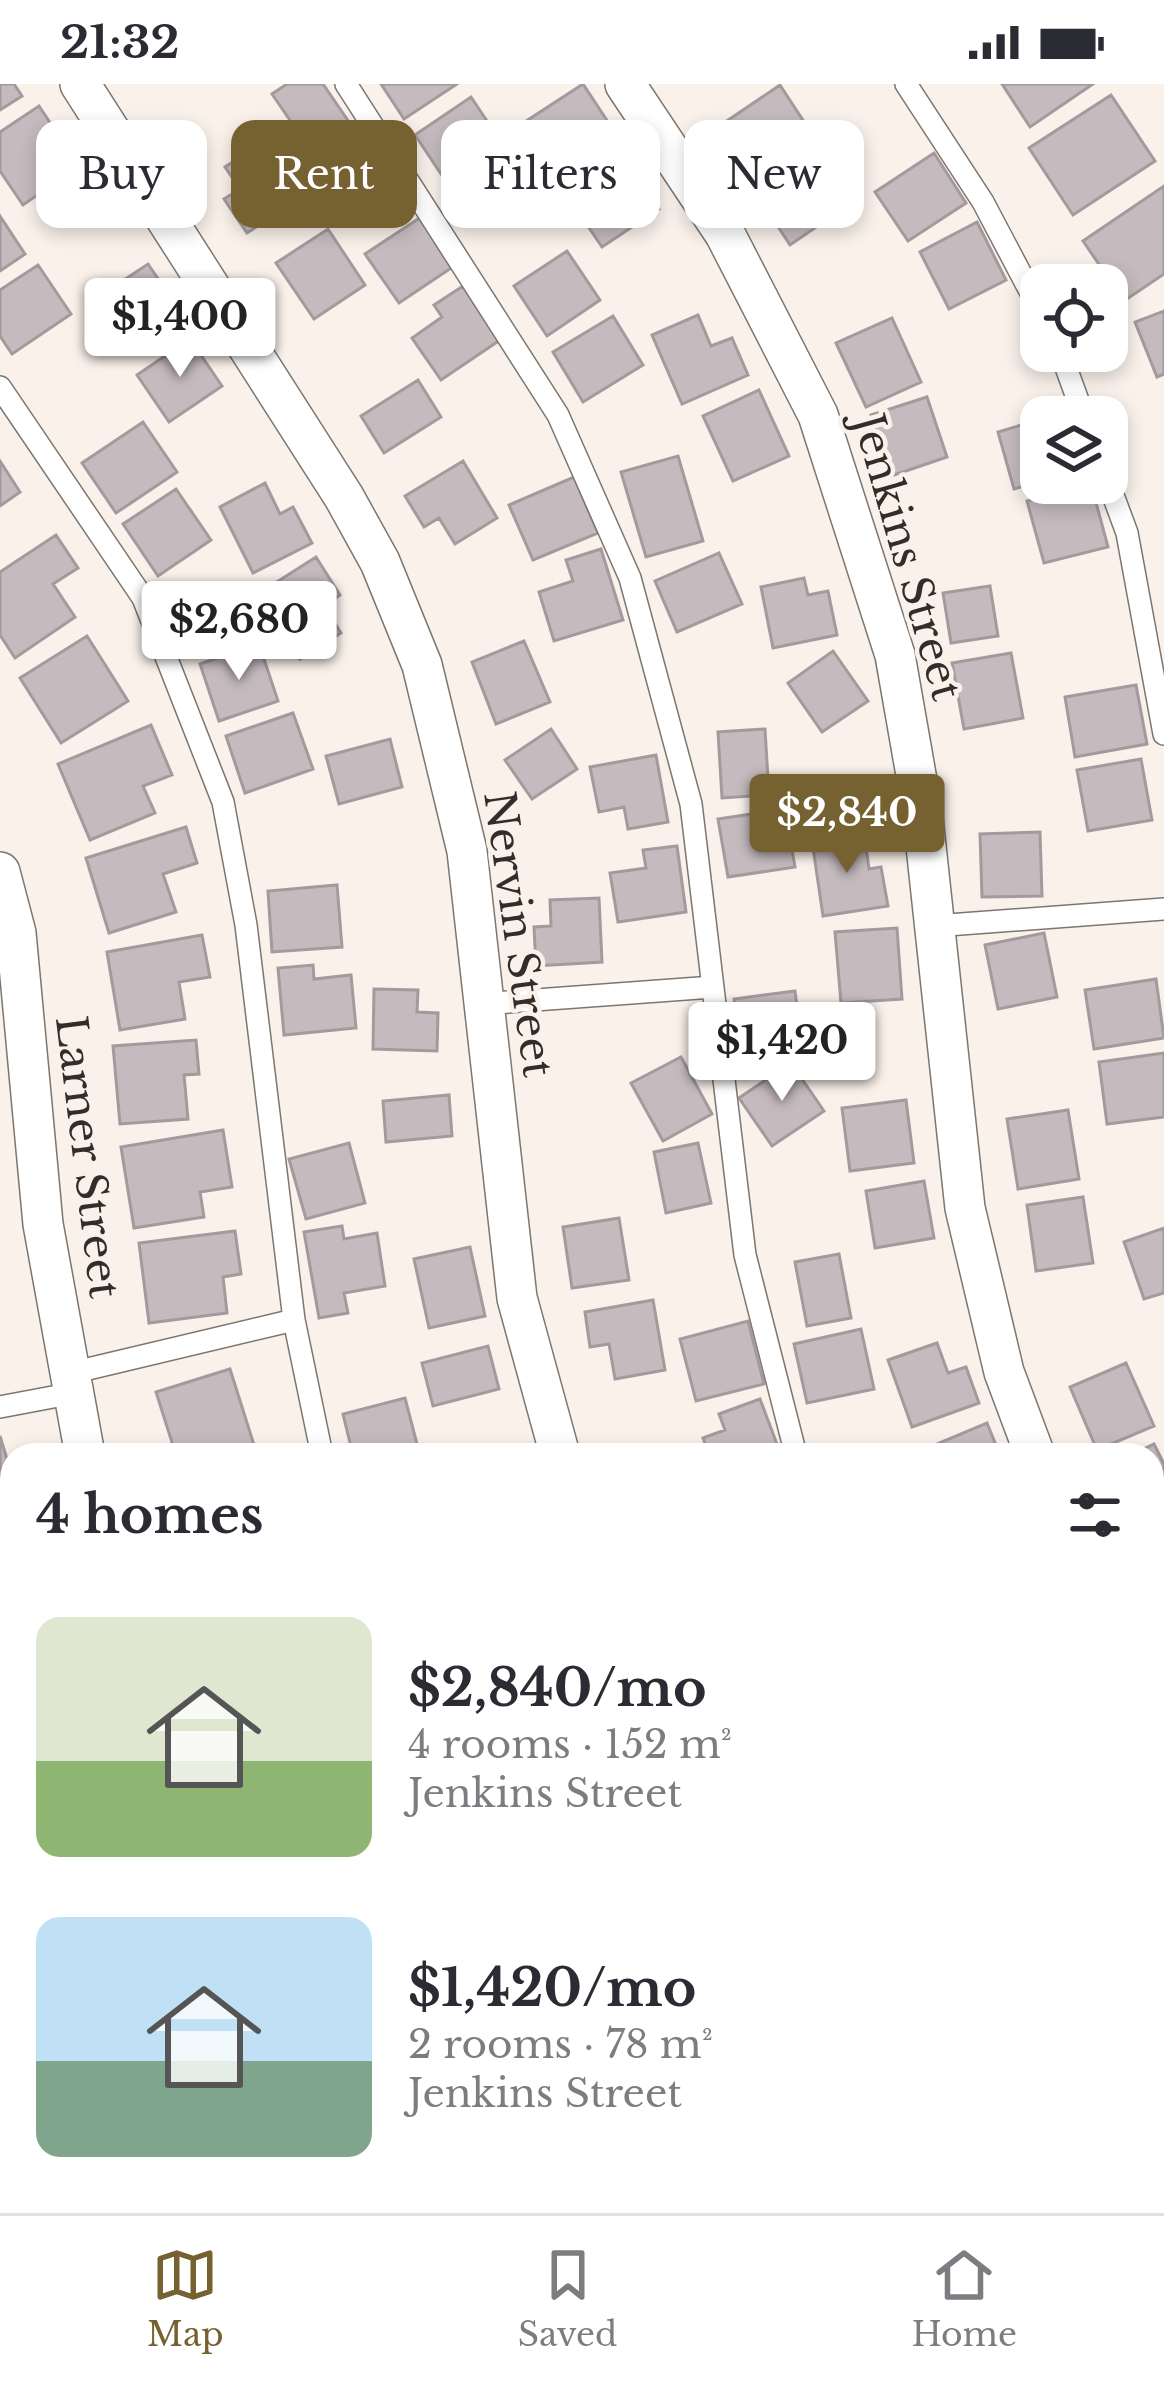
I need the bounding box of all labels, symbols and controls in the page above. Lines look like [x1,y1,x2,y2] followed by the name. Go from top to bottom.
[60,14,180,70] text: 21:32
[36,120,207,228] chip: Buy
[231,120,417,228] chip: Rent
[441,120,660,228] chip: Filters
[684,120,864,228] chip: New
[1020,264,1128,504] map controls
[1020,264,1128,372] button: locate
[82,278,278,380] pin: $1,400
[111,292,249,341] text: $1,400
[1020,396,1128,504] button: layers
[841,403,974,706] street label: Jenkins Street
[141,581,337,683] pin: $2,680
[169,595,309,644] text: $2,680
[749,774,945,876] pin: $2,840
[473,788,565,1080] street label: Nervin Street
[777,788,917,837] text: $2,840
[684,1002,880,1104] pin: $1,420
[45,1013,131,1301] street label: Larner Street
[715,1016,849,1065] text: $1,420
[1062,1482,1128,1548] icon: filters
[36,1484,264,1547] text: 4 homes
[408,1657,707,1720] text: $2,840/mo
[132,1665,276,1809] icon: home
[408,1720,732,1769] text: 4 rooms · 152 m²
[408,1769,682,1818] text: Jenkins Street
[408,1957,696,2020] text: $1,420/mo
[132,1965,276,2109] icon: home
[408,2020,713,2069] text: 2 rooms · 78 m²
[408,2069,682,2118] text: Jenkins Street
[147,2242,224,2355] tab: Map
[518,2242,617,2355] tab: Saved
[911,2242,1017,2355] tab: Home

